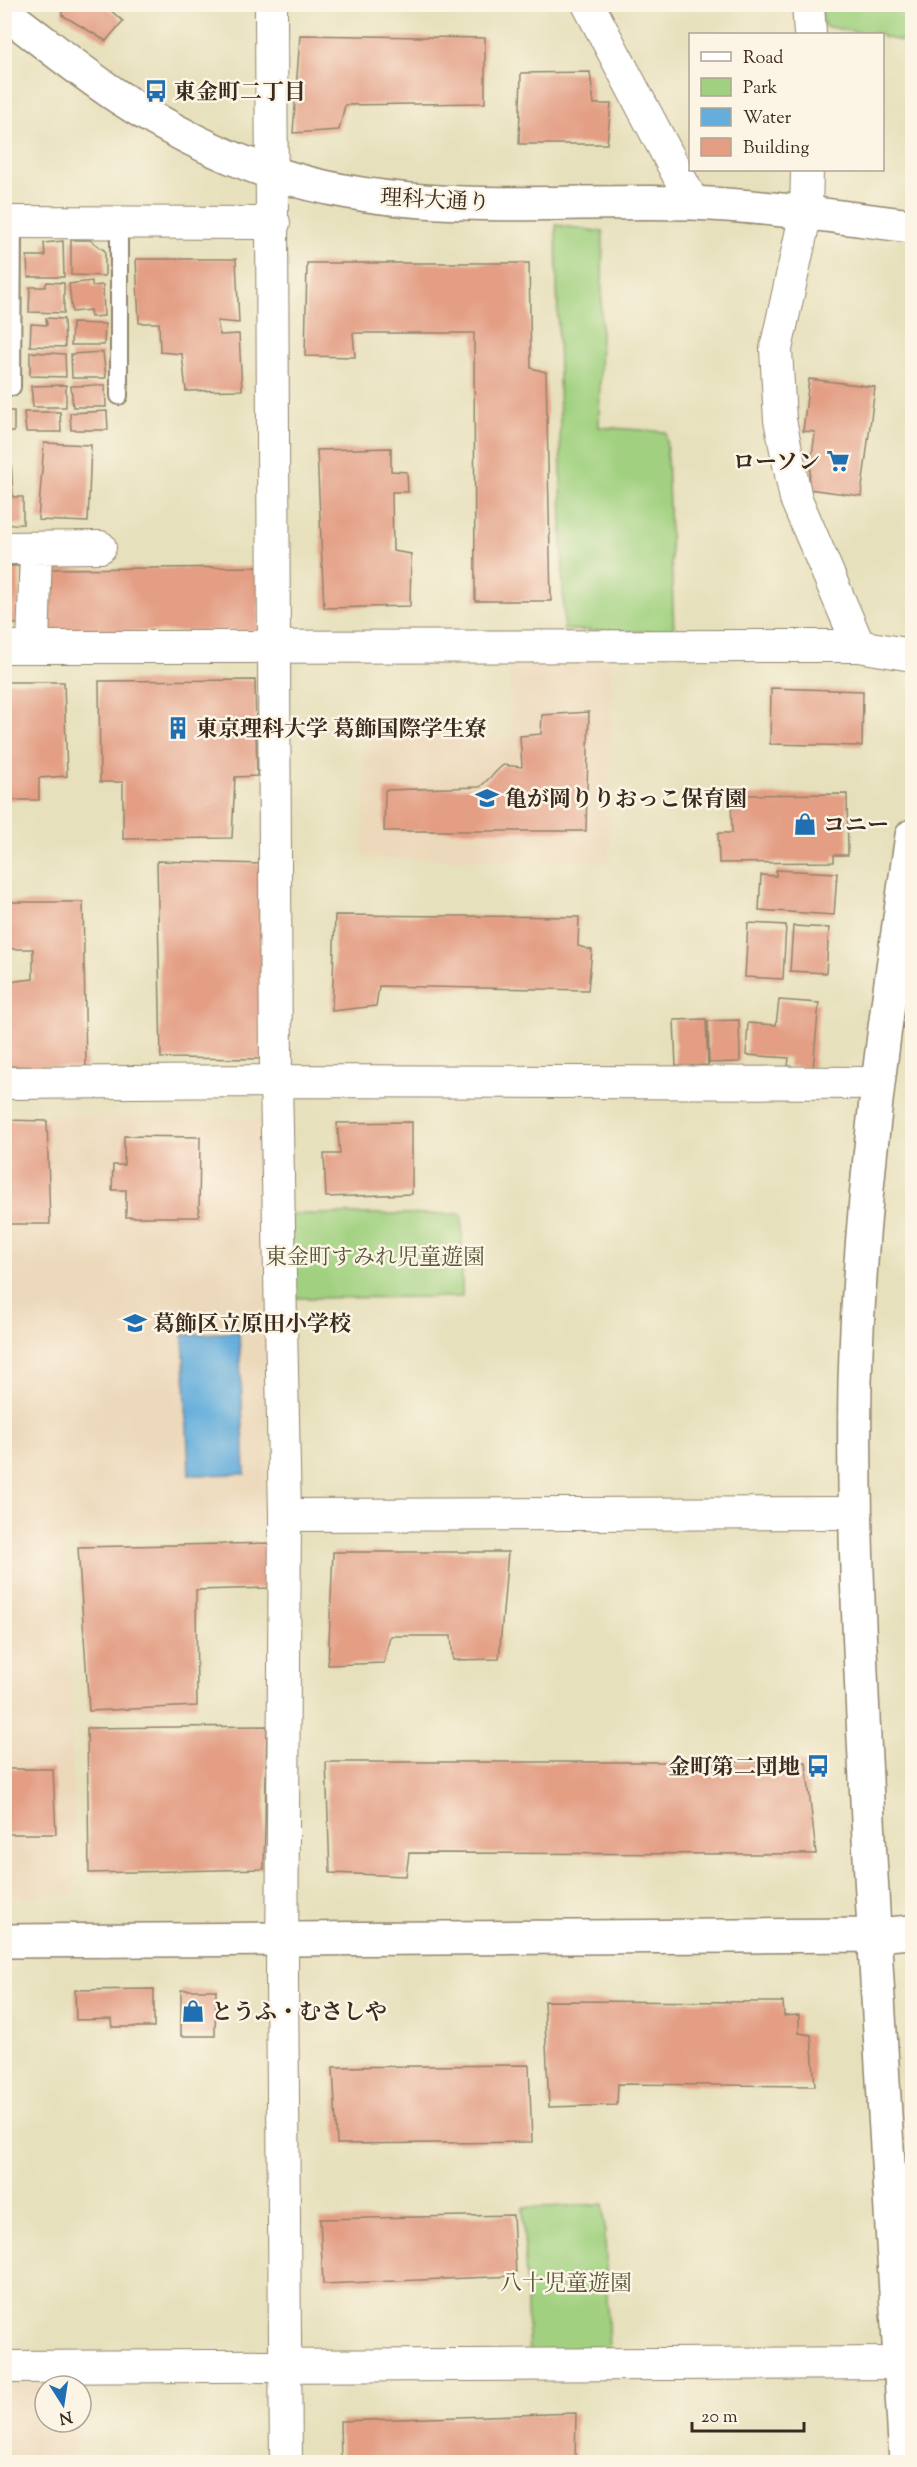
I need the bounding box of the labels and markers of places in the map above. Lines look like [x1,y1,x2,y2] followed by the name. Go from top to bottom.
[143,78,169,104] bus stop icon: 東金町二丁目
[174,78,306,110] place label: 東金町二丁目
[733,448,820,480] place label: ローソン
[825,448,851,474] supermarket icon: ローソン
[165,715,191,741] building icon: 東京理科大学 葛飾国際学生寮
[196,715,487,747] place label: 東京理科大学 葛飾国際学生寮
[474,785,500,811] school or university icon: 亀が岡りりおっこ保育園
[505,785,747,817] place label: 亀が岡りりおっこ保育園
[792,811,818,837] shop icon: コニー
[823,811,889,843] place label: コニー
[122,1310,148,1336] school or university icon: 葛飾区立原田小学校
[153,1310,351,1342] place label: 葛飾区立原田小学校
[668,1753,800,1785] place label: 金町第二団地
[805,1753,831,1779] bus stop icon: 金町第二団地
[180,1998,206,2024] shop icon: とうふ・むさしや
[211,1998,387,2030] place label: とうふ・むさしや

